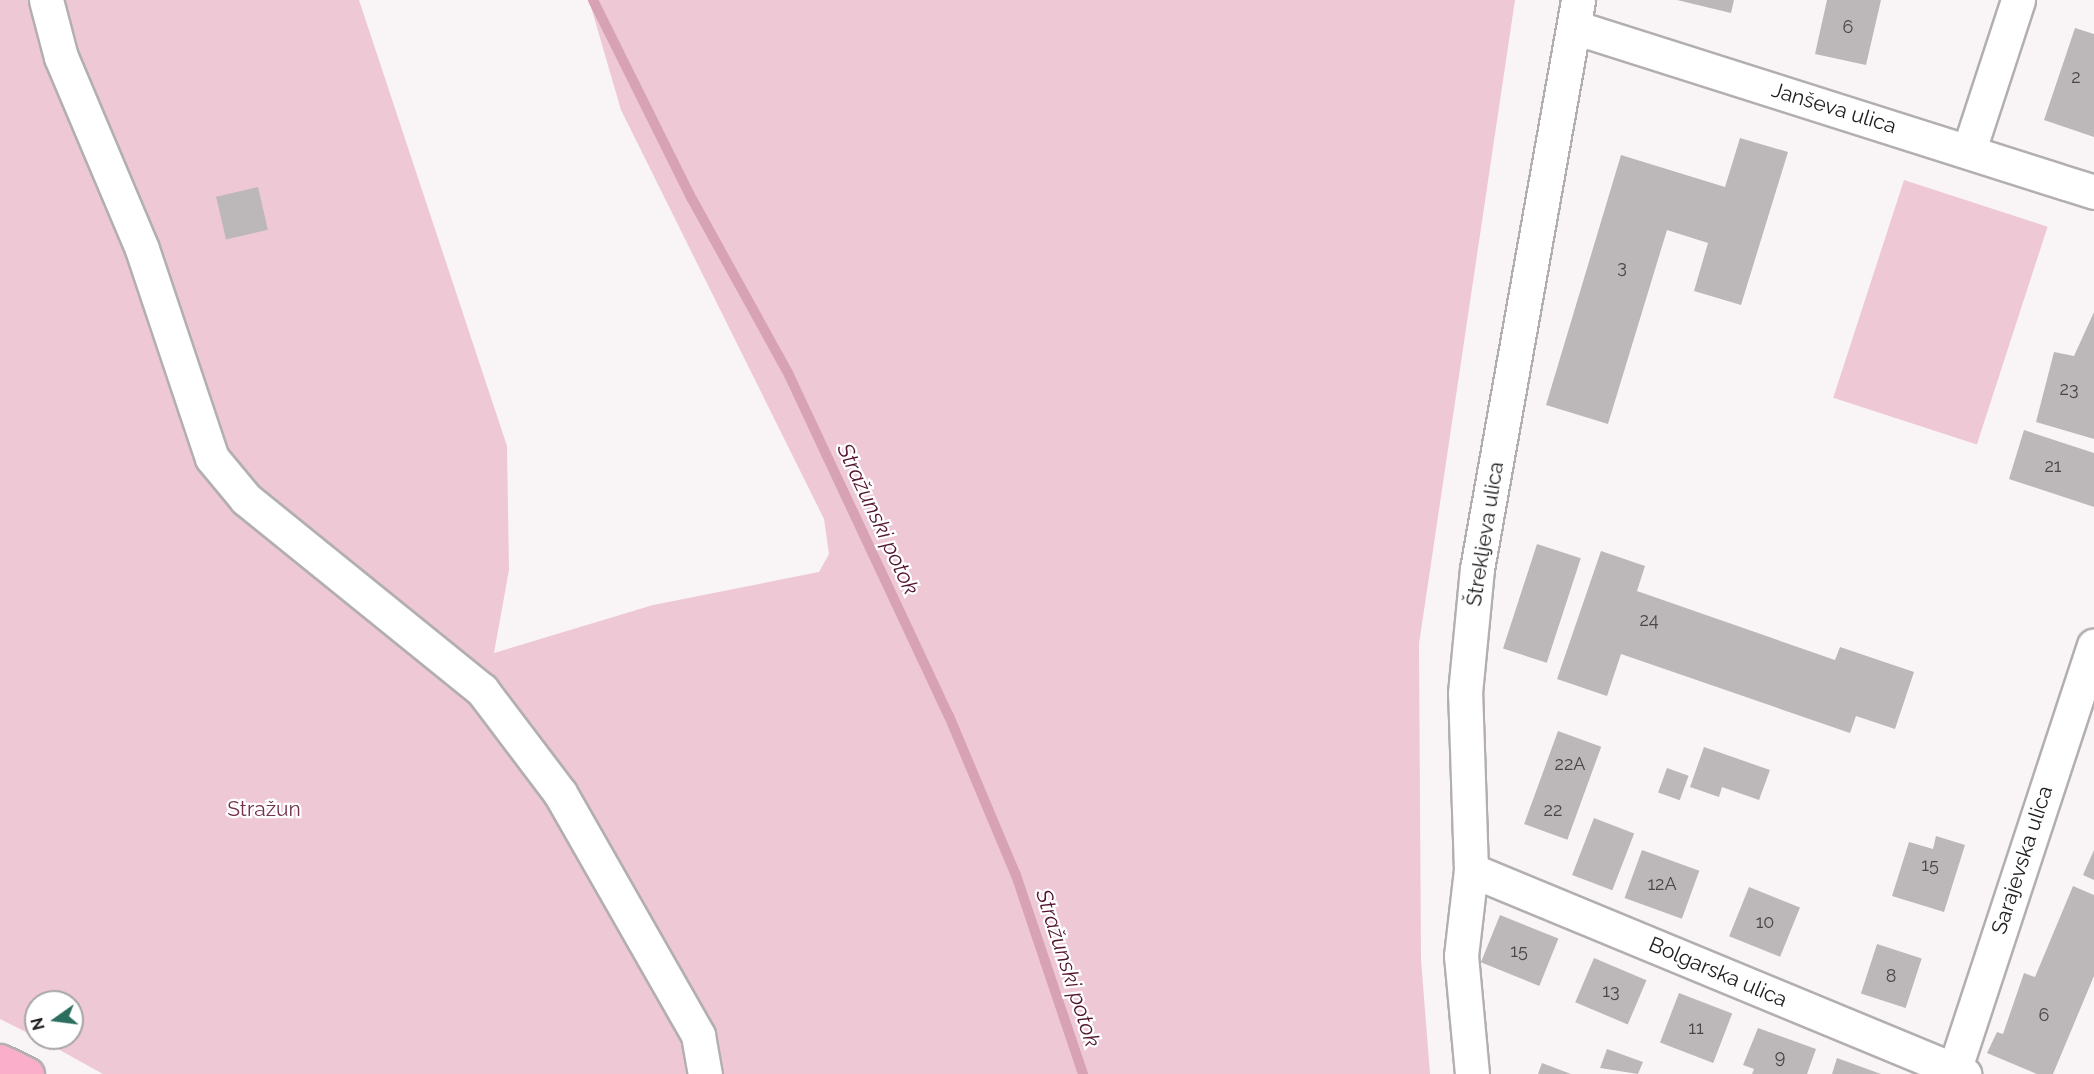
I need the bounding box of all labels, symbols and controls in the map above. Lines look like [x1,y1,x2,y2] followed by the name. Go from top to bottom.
[1843,16,1853,38] house number: 6
[2071,66,2081,88] house number: 2
[1769,77,1899,139] street label: Janševa ulica
[1617,256,1627,278] house number: 3
[2060,378,2078,400] house number: 23
[831,439,925,599] water label: Stražunski potok
[2044,455,2062,477] house number: 21
[1461,460,1509,608] street label: Štrekljeva ulica
[1639,609,1659,631] house number: 24
[1555,753,1585,775] house number: 22A
[1986,783,2058,937] street label: Sarajevska ulica
[227,796,301,822] park label: Stražun
[1544,799,1562,821] house number: 22
[1921,854,1939,876] house number: 15
[1647,873,1677,895] house number: 12A
[1030,886,1106,1050] water label: Stražunski potok
[1756,911,1774,933] house number: 10
[1645,932,1791,1012] street label: Bolgarska ulica
[1510,940,1528,962] house number: 15
[1886,965,1896,987] house number: 8
[1602,980,1620,1002] house number: 13
[24,990,84,1050] north arrow
[2039,1004,2049,1026] house number: 6
[27,1016,49,1032] text: N
[1688,1017,1704,1039] house number: 11
[1775,1046,1785,1068] house number: 9

